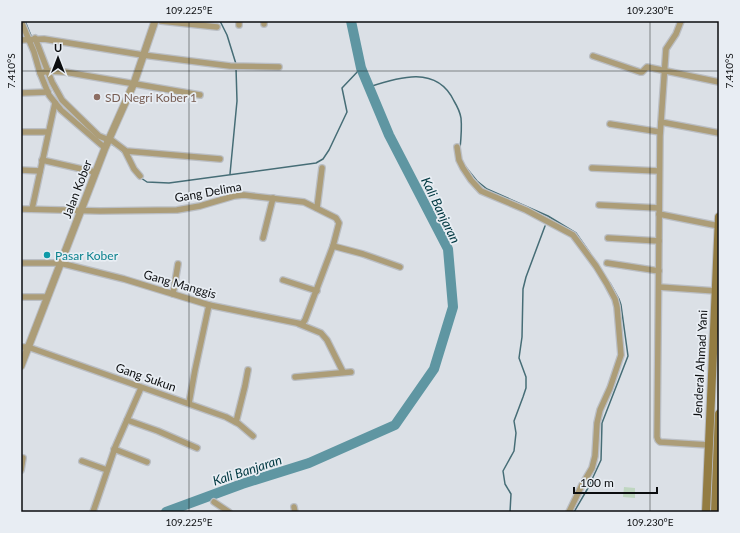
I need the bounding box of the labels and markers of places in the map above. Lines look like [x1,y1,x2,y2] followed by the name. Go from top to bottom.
[105,90,197,105] place label: SD Negri Kober 1
[92,92,102,102] marker: SD Negri Kober 1
[55,248,119,263] place label: Pasar Kober
[42,250,52,260] marker: Pasar Kober

